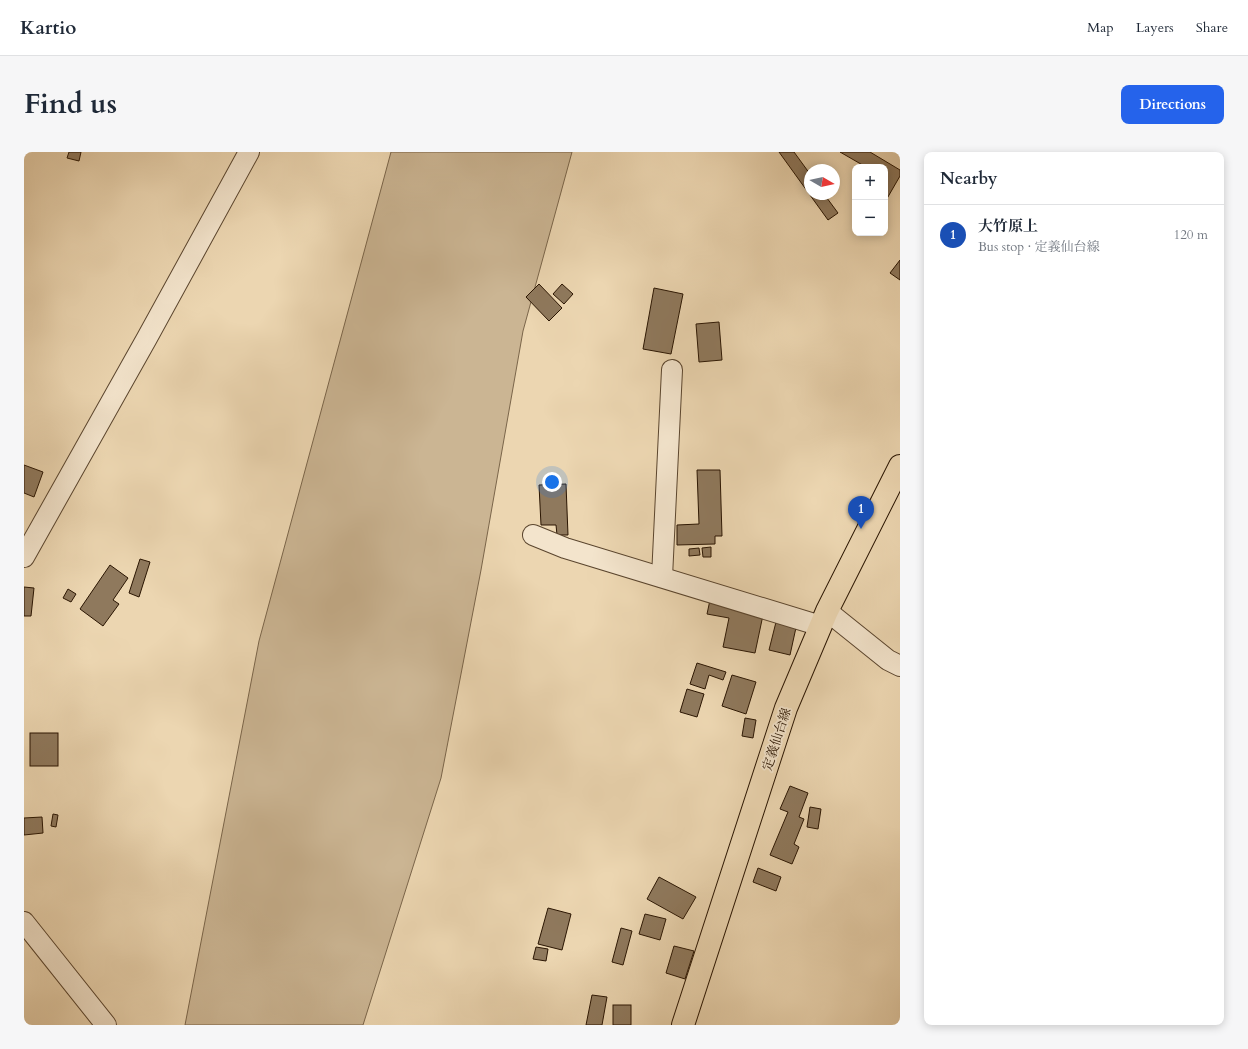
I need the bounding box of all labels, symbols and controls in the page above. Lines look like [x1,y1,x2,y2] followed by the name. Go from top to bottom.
[20,15,76,41] text: Kartio
[1087,18,1114,37] text: Map
[1136,18,1174,37] text: Layers
[1196,18,1228,37] text: Share
[24,85,117,123] text: Find us
[1121,85,1224,124] button: Directions
[804,164,840,200] north arrow
[852,164,888,236] map controls
[852,164,888,200] button: +
[940,167,997,190] text: Nearby
[852,200,888,236] button: −
[978,216,1038,236] text: 大竹原上
[950,226,956,244] text: 1
[1174,226,1208,244] text: 120 m
[978,238,1100,256] text: Bus stop · 定義仙台線
[542,472,562,492] your location
[848,496,874,529] pin: 1
[758,706,796,773] street label: 定義仙台線

